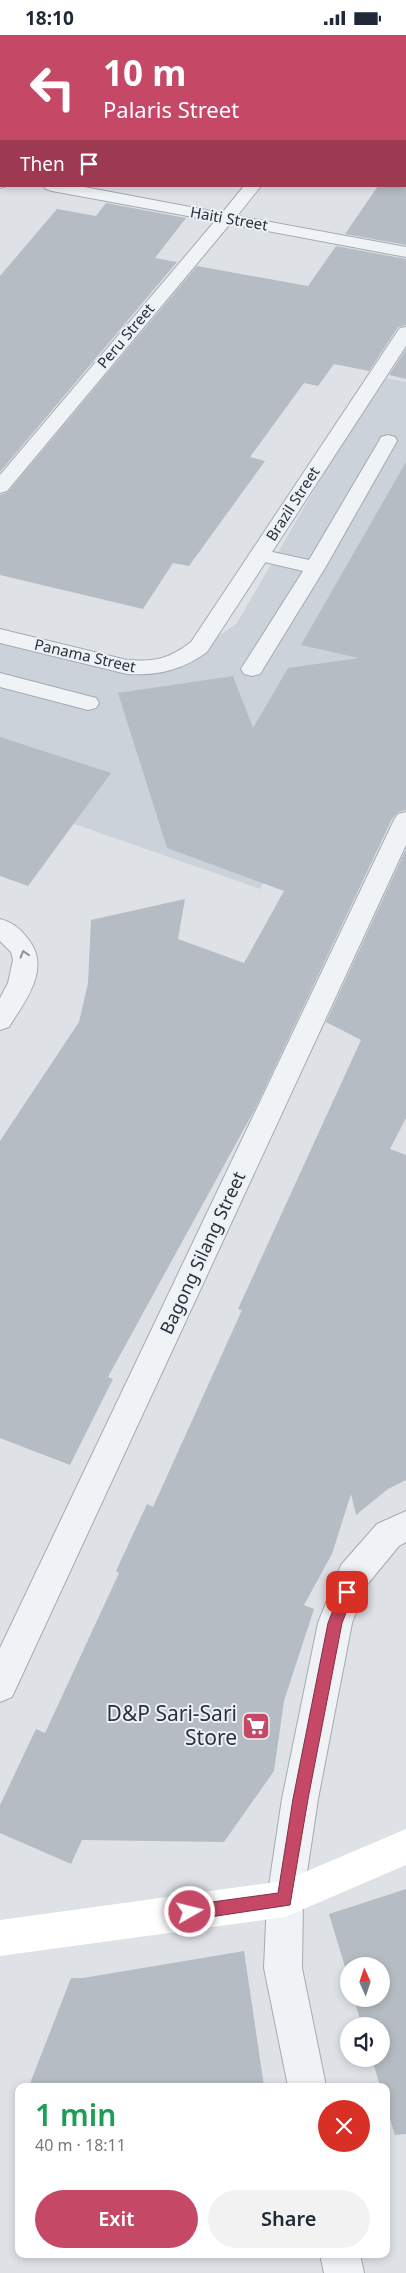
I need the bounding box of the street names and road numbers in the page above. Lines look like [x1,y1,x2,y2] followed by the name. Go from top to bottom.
[189,201,270,235] street label: Haiti Street
[92,298,159,372] street label: Peru Street
[261,462,324,544] street label: Brazil Street
[33,634,138,677] street label: Panama Street
[154,1167,251,1338] street label: Bagong Silang Street

